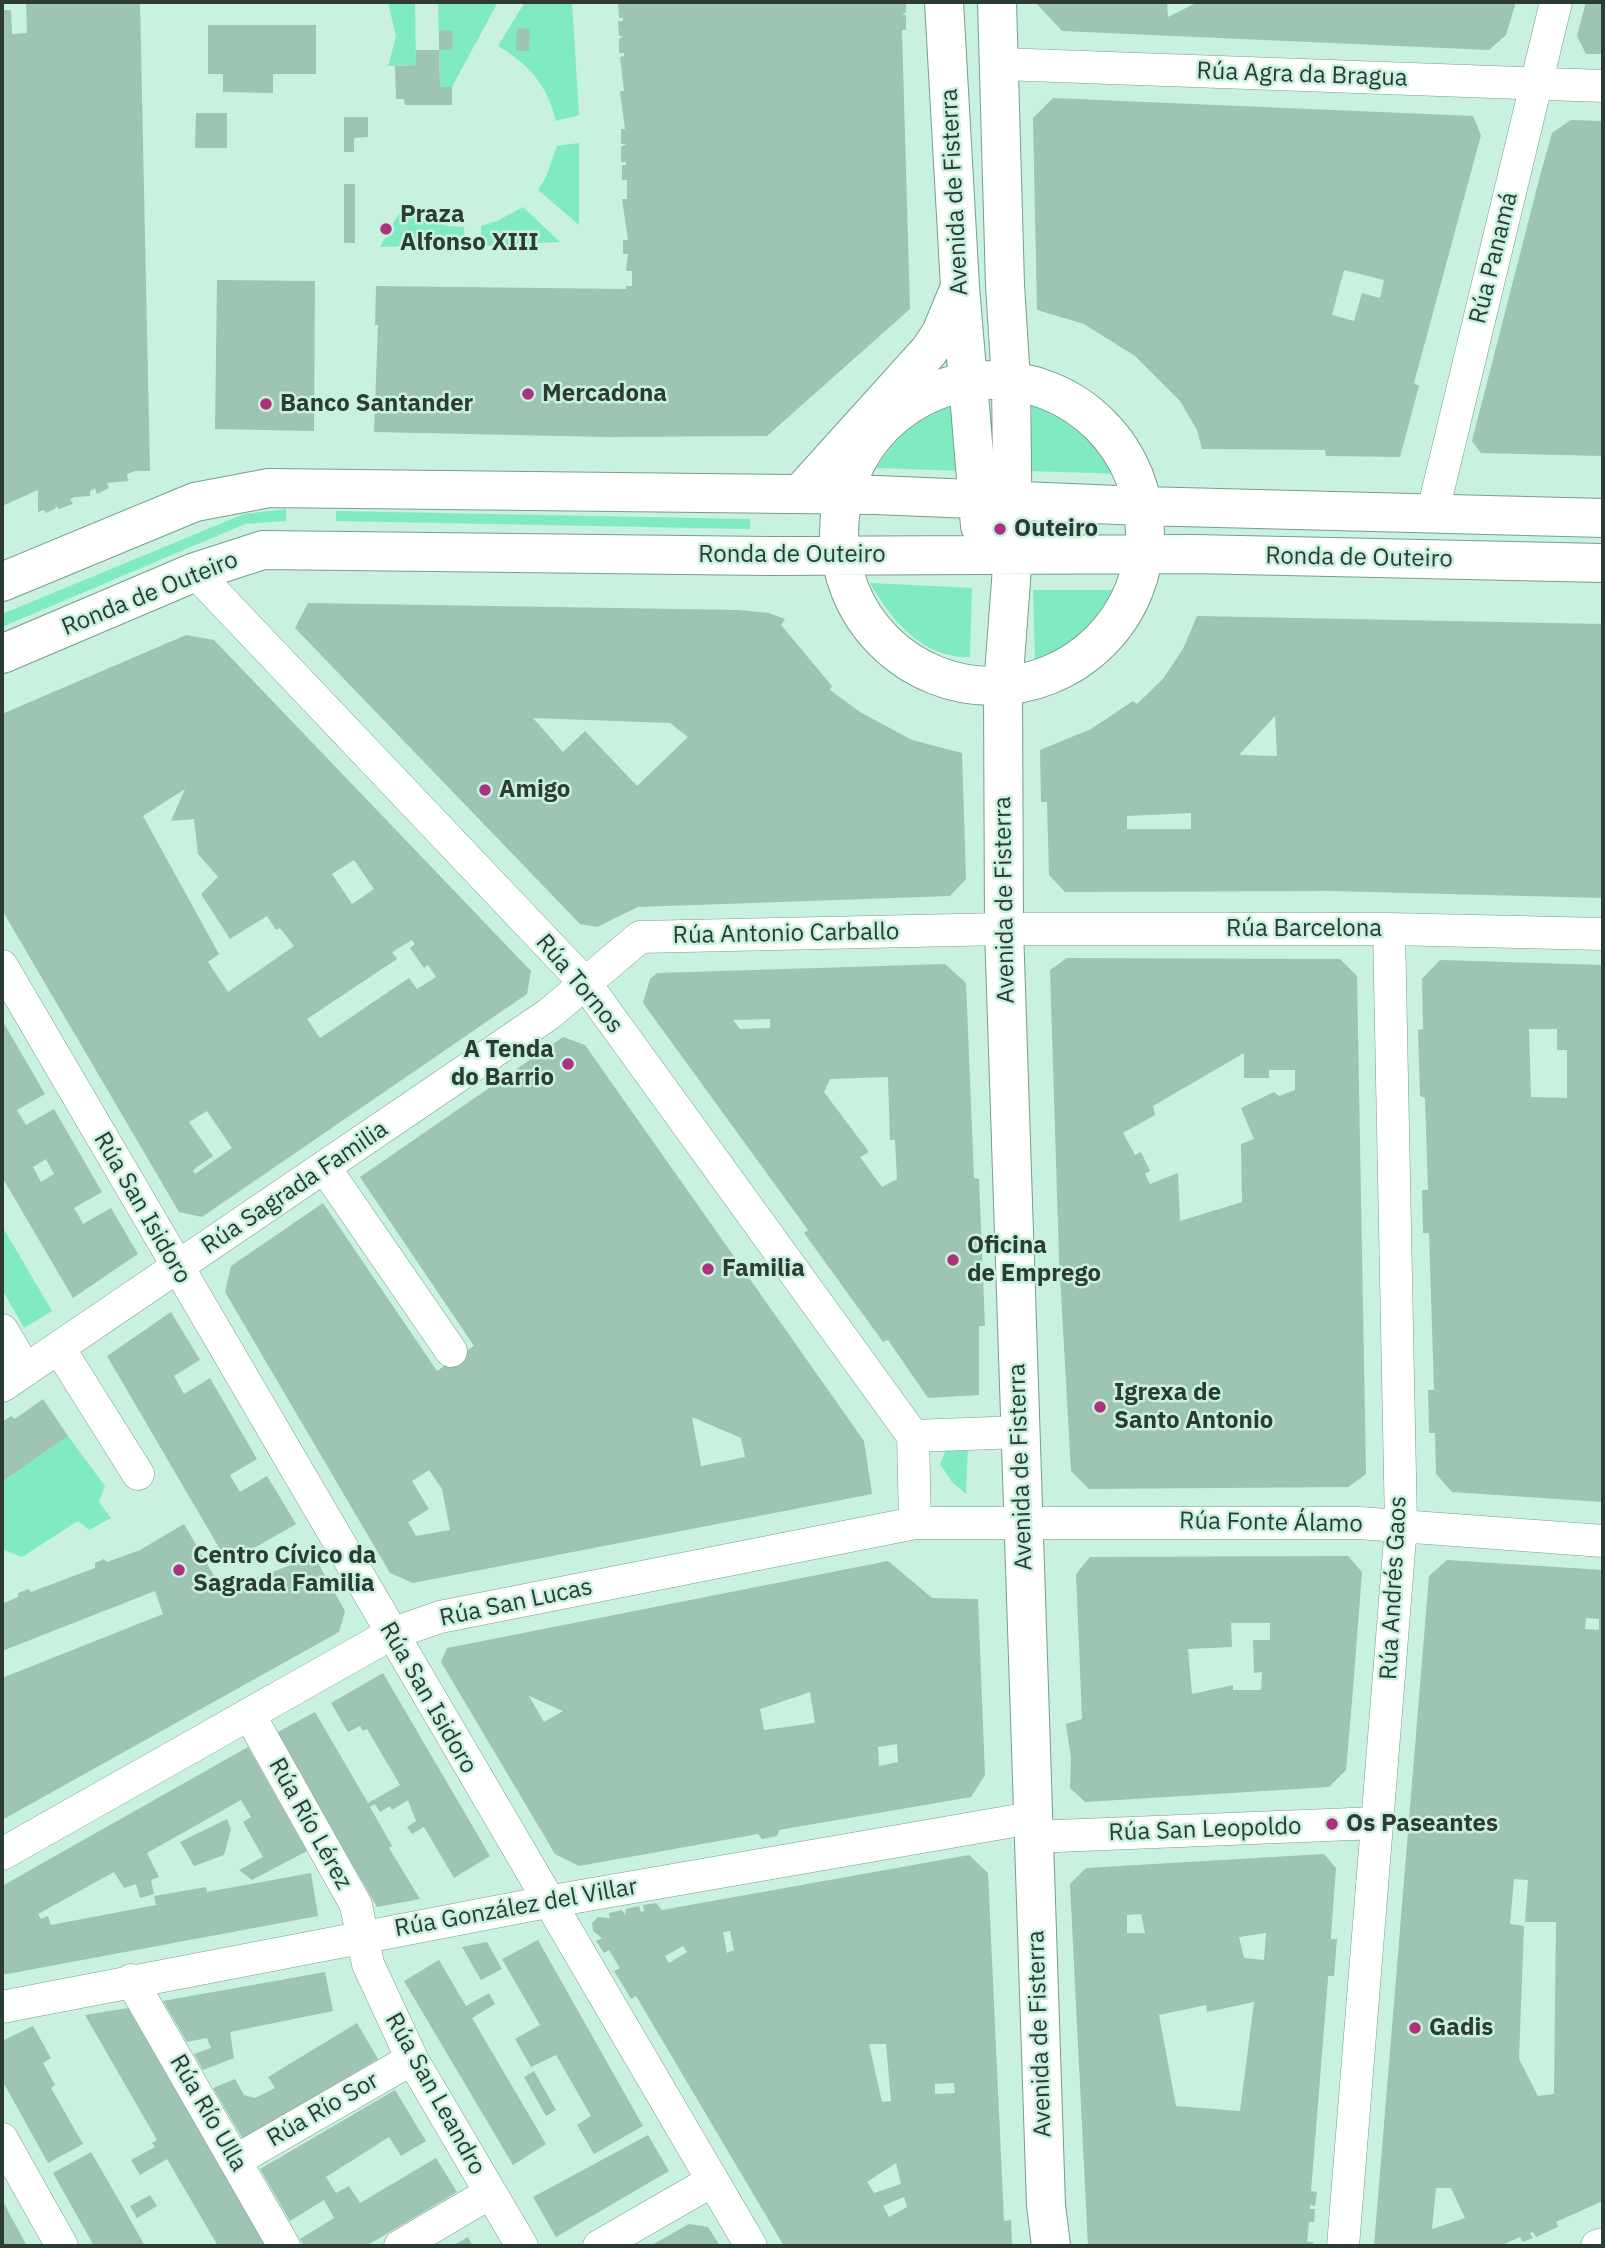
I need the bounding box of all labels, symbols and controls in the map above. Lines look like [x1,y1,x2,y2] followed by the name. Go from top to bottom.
[1196,57,1408,93] street label: Rúa Agra da Bragua
[935,88,975,296] street label: Avenida de Fisterra
[1464,189,1524,327] street label: Rúa Panamá
[400,201,539,257] place label: Praza Alfonso XIII
[378,221,394,237] marker: Praza Alfonso XIII
[542,380,667,408] place label: Mercadona
[520,386,536,402] marker: Mercadona
[280,390,473,418] place label: Banco Santander
[258,396,274,412] marker: Banco Santander
[1014,515,1098,543] place label: Outeiro
[992,521,1008,537] marker: Outeiro
[698,541,886,569] street label: Ronda de Outeiro
[1265,542,1453,574] street label: Ronda de Outeiro
[58,546,242,642] street label: Ronda de Outeiro
[499,776,570,804] place label: Amigo
[477,782,493,798] marker: Amigo
[989,796,1021,1004] street label: Avenida de Fisterra
[1226,915,1382,943] street label: Rúa Barcelona
[672,918,900,950] street label: Rúa Antonio Carballo
[529,929,629,1039] street label: Rúa Tornos
[451,1036,554,1092] place label: A Tenda do Barrio
[560,1056,576,1072] marker: A Tenda do Barrio
[196,1115,394,1261] street label: Rúa Sagrada Familia
[87,1127,197,1289] street label: Rúa San Isidoro
[967,1232,1101,1288] place label: Oficina de Emprego
[945,1252,961,1268] marker: Oficina de Emprego
[722,1255,805,1283] place label: Familia
[700,1261,716,1277] marker: Familia
[1003,1363,1039,1571] street label: Avenida de Fisterra
[1114,1379,1273,1435] place label: Igrexa de Santo Antonio
[1092,1399,1108,1415] marker: Igrexa de Santo Antonio
[1375,1495,1413,1681] street label: Rúa Andrés Gaos
[1179,1507,1363,1539] street label: Rúa Fonte Álamo
[193,1542,376,1598] place label: Centro Cívico da Sagrada Familia
[171,1562,187,1578] marker: Centro Cívico da Sagrada Familia
[437,1573,595,1633] street label: Rúa San Lucas
[373,1617,483,1779] street label: Rúa San Isidoro
[262,1753,358,1895] street label: Rúa Río Lérez
[1346,1810,1498,1838] place label: Os Paseantes
[1108,1812,1302,1848] street label: Rúa San Leopoldo
[1324,1816,1340,1832] marker: Os Paseantes
[392,1872,640,1944] street label: Rúa González del Villar
[1022,1930,1058,2138] street label: Avenida de Fisterra
[379,2008,491,2180] street label: Rúa San Leandro
[1429,2014,1493,2042] place label: Gadis
[1407,2020,1423,2036] marker: Gadis
[163,2050,253,2176] street label: Rúa Río Ulla
[262,2066,384,2154] street label: Rúa Río Sor

